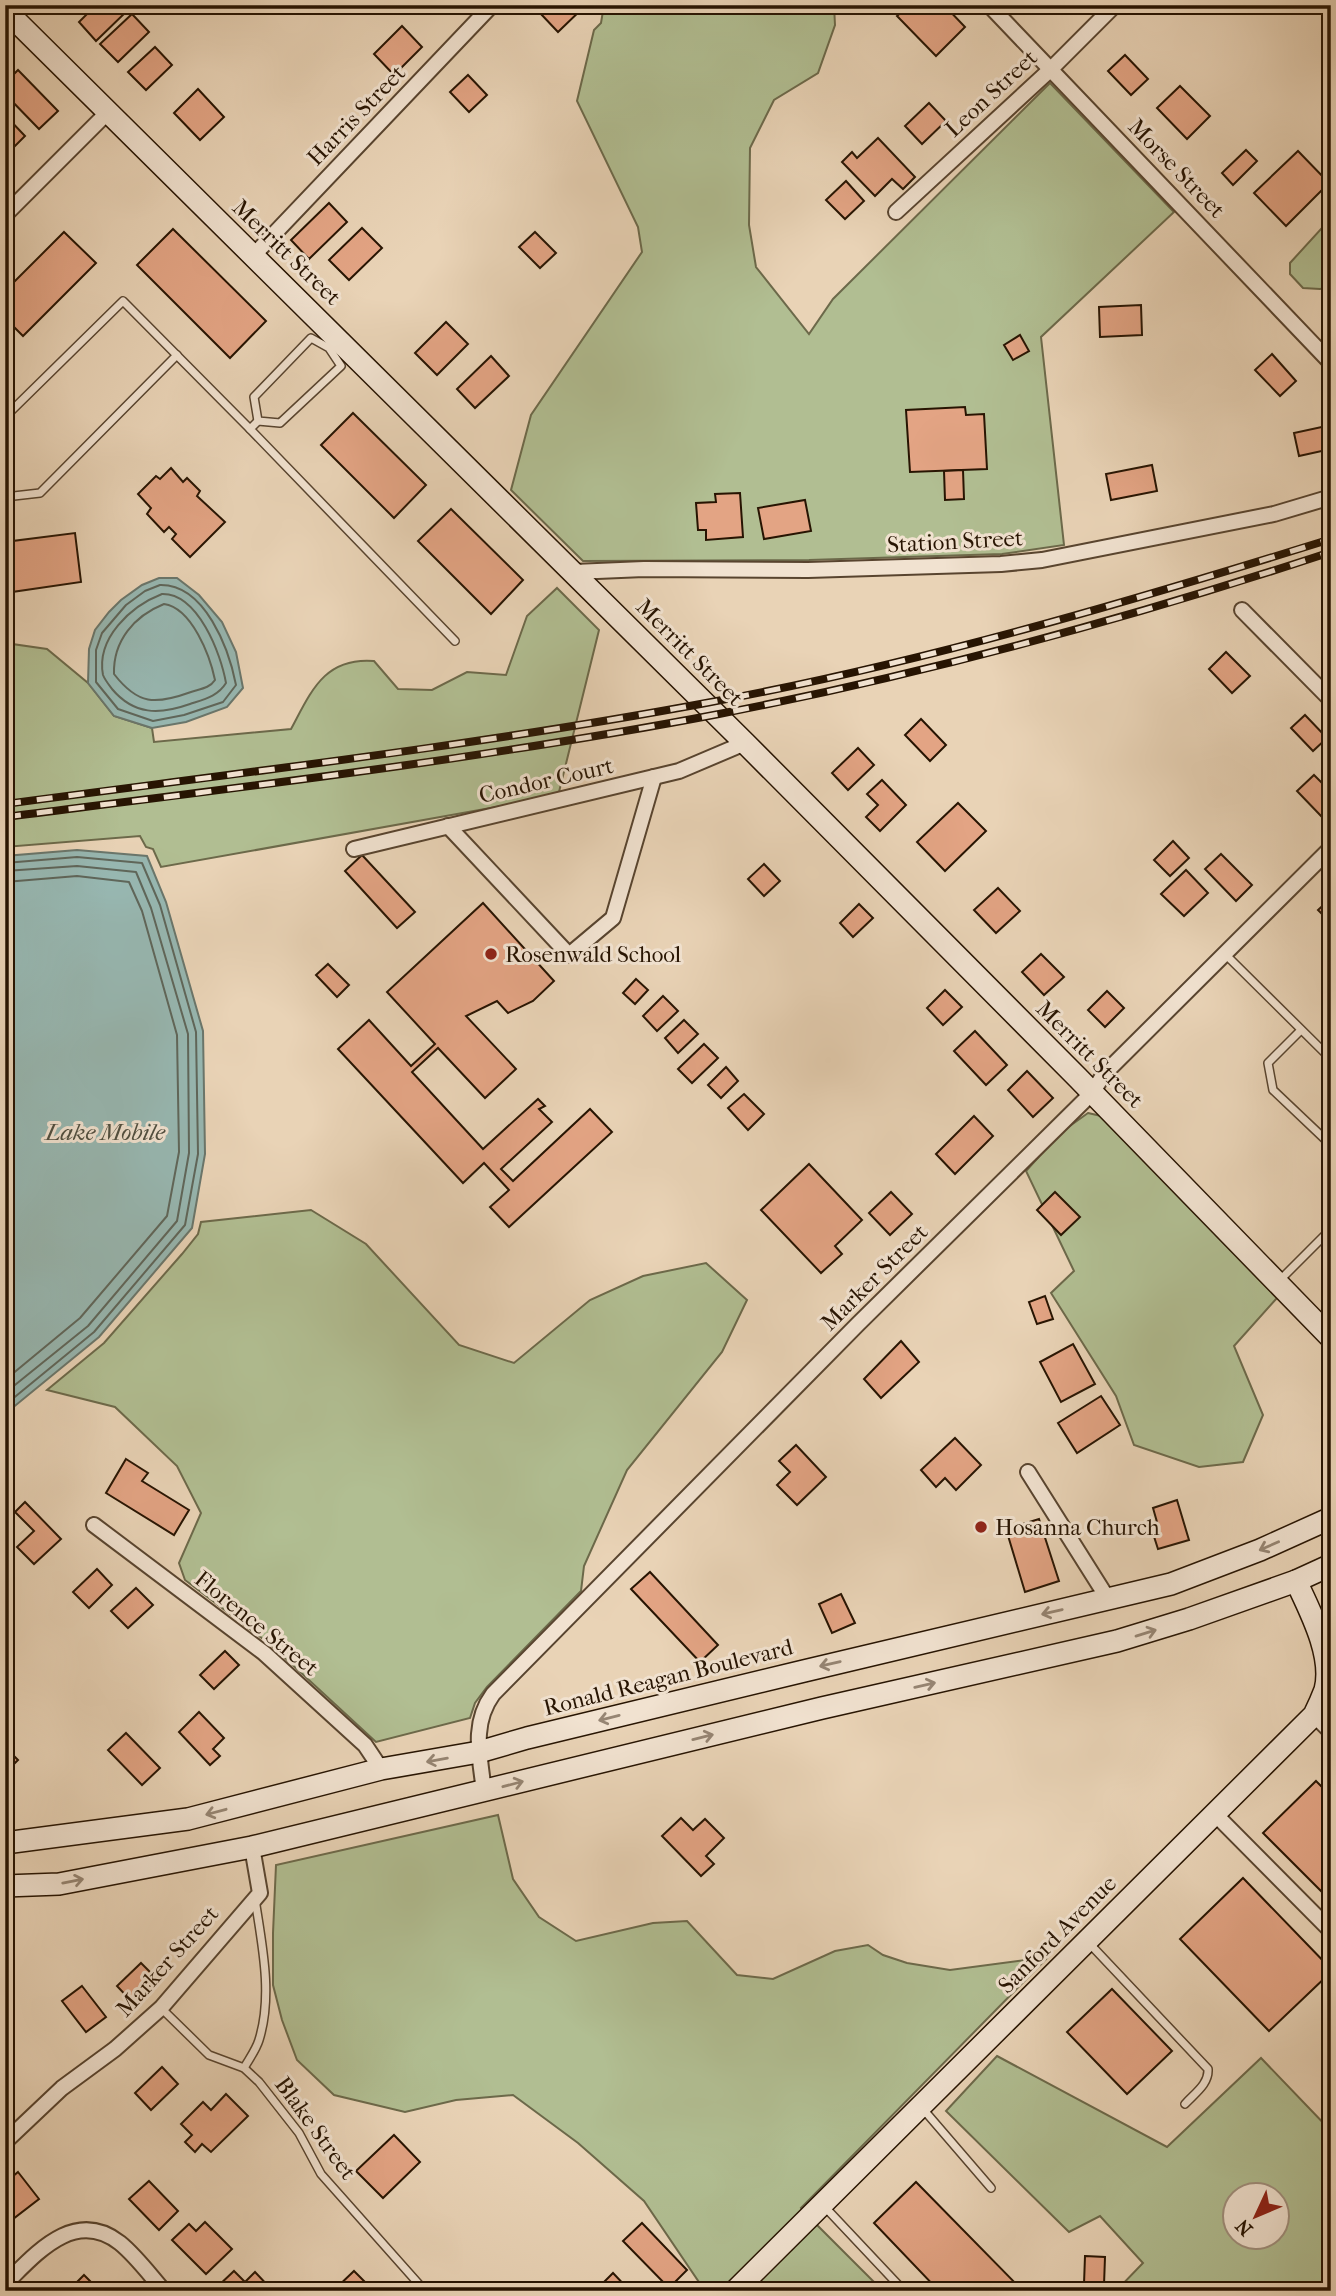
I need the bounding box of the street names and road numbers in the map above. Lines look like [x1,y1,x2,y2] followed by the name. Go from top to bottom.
[940,44,1043,143] street label: Leon Street
[302,59,411,171] street label: Harris Street
[1123,113,1231,224] street label: Morse Street
[227,194,347,311] street label: Merritt Street
[886,524,1024,559] street label: Station Street
[630,593,749,712] street label: Merritt Street
[476,752,616,809] street label: Condor Court
[1030,995,1149,1114] street label: Merritt Street
[815,1218,933,1336] street label: Marker Street
[189,1565,324,1682] street label: Florence Street
[541,1633,796,1722] street label: Ronald Reagan Boulevard
[993,1870,1122,1999] street label: Sanford Avenue
[111,1900,224,2022] street label: Marker Street
[269,2072,362,2185] street label: Blake Street

